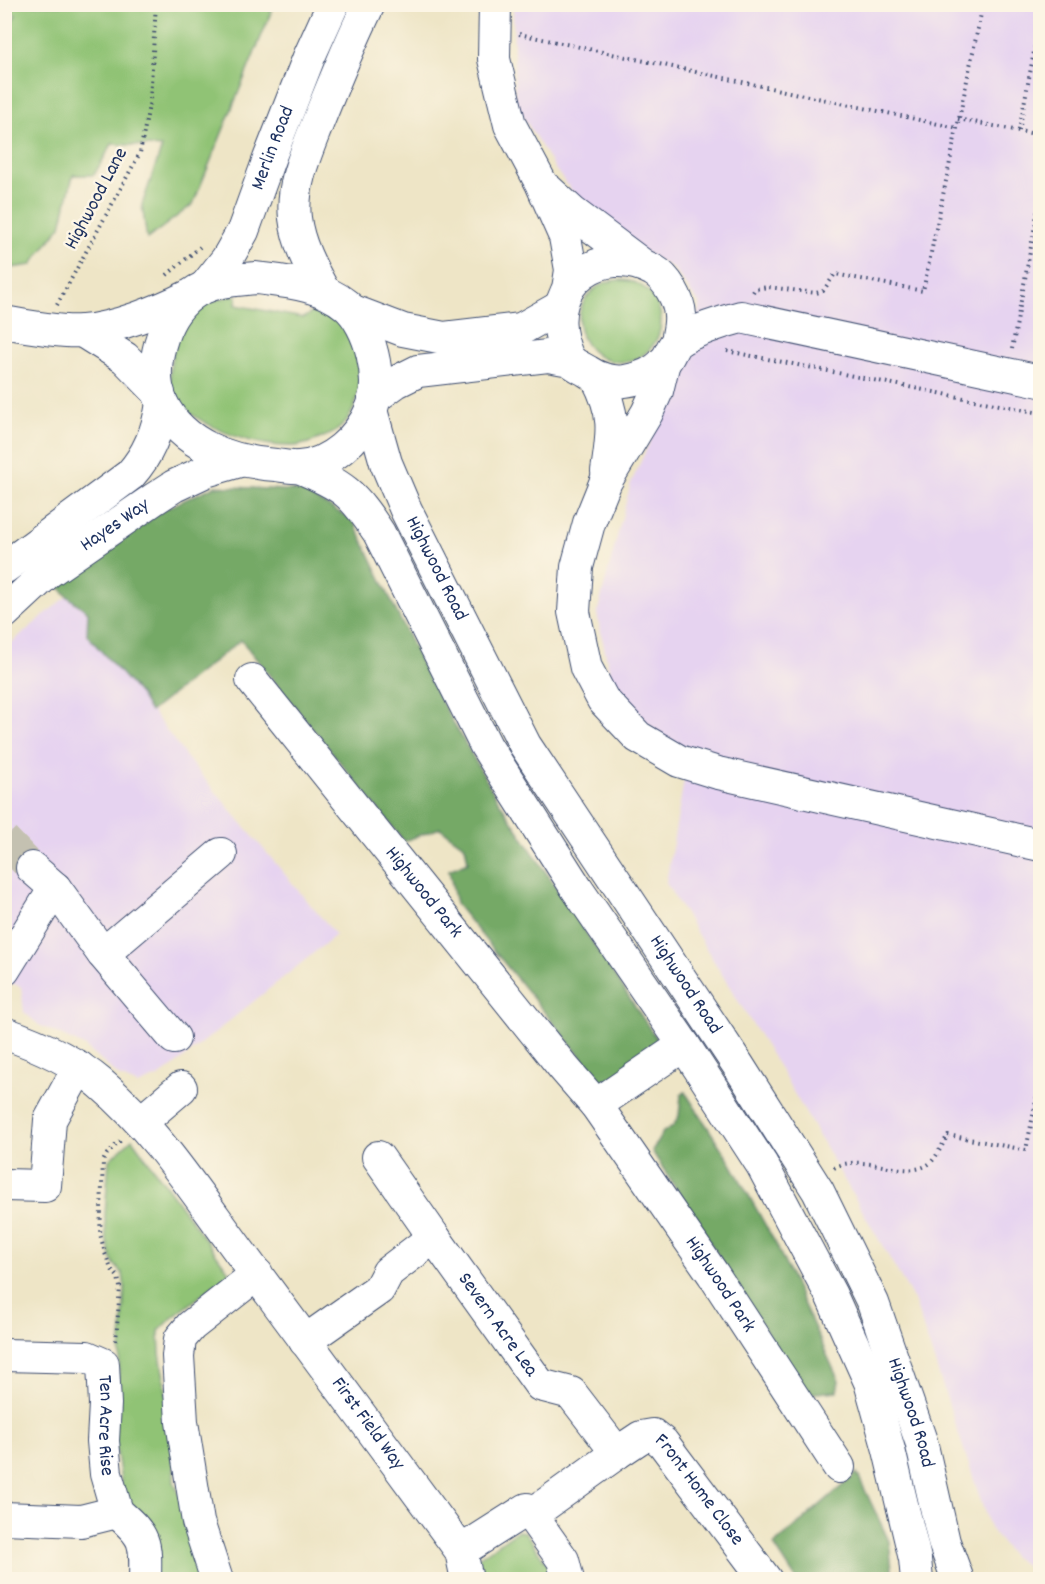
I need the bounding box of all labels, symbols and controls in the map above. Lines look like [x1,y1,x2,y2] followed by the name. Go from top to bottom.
[245,102,302,194] street label: Merlin Road
[58,143,136,255] street label: Highwood Lane
[75,491,156,559] street label: Hayes Way
[398,512,474,626] street label: Highwood Road
[377,841,469,945] street label: Highwood Park
[642,930,728,1040] street label: Highwood Road
[677,1231,762,1339] street label: Highwood Park
[450,1267,545,1384] street label: Severn Acre Lea
[879,1354,941,1470] street label: Highwood Road
[324,1372,412,1477] street label: First Field Way
[89,1374,120,1477] street label: Ten Acre Rise
[648,1427,750,1552] street label: Front Home Close

